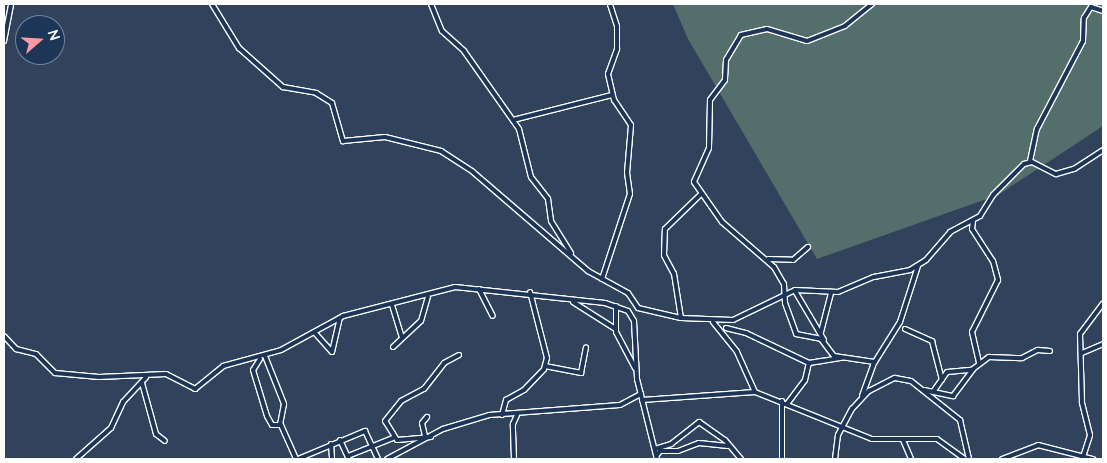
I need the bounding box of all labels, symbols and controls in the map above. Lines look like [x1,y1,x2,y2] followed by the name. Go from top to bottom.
[15,15,65,65] north arrow
[42,28,64,43] text: N

